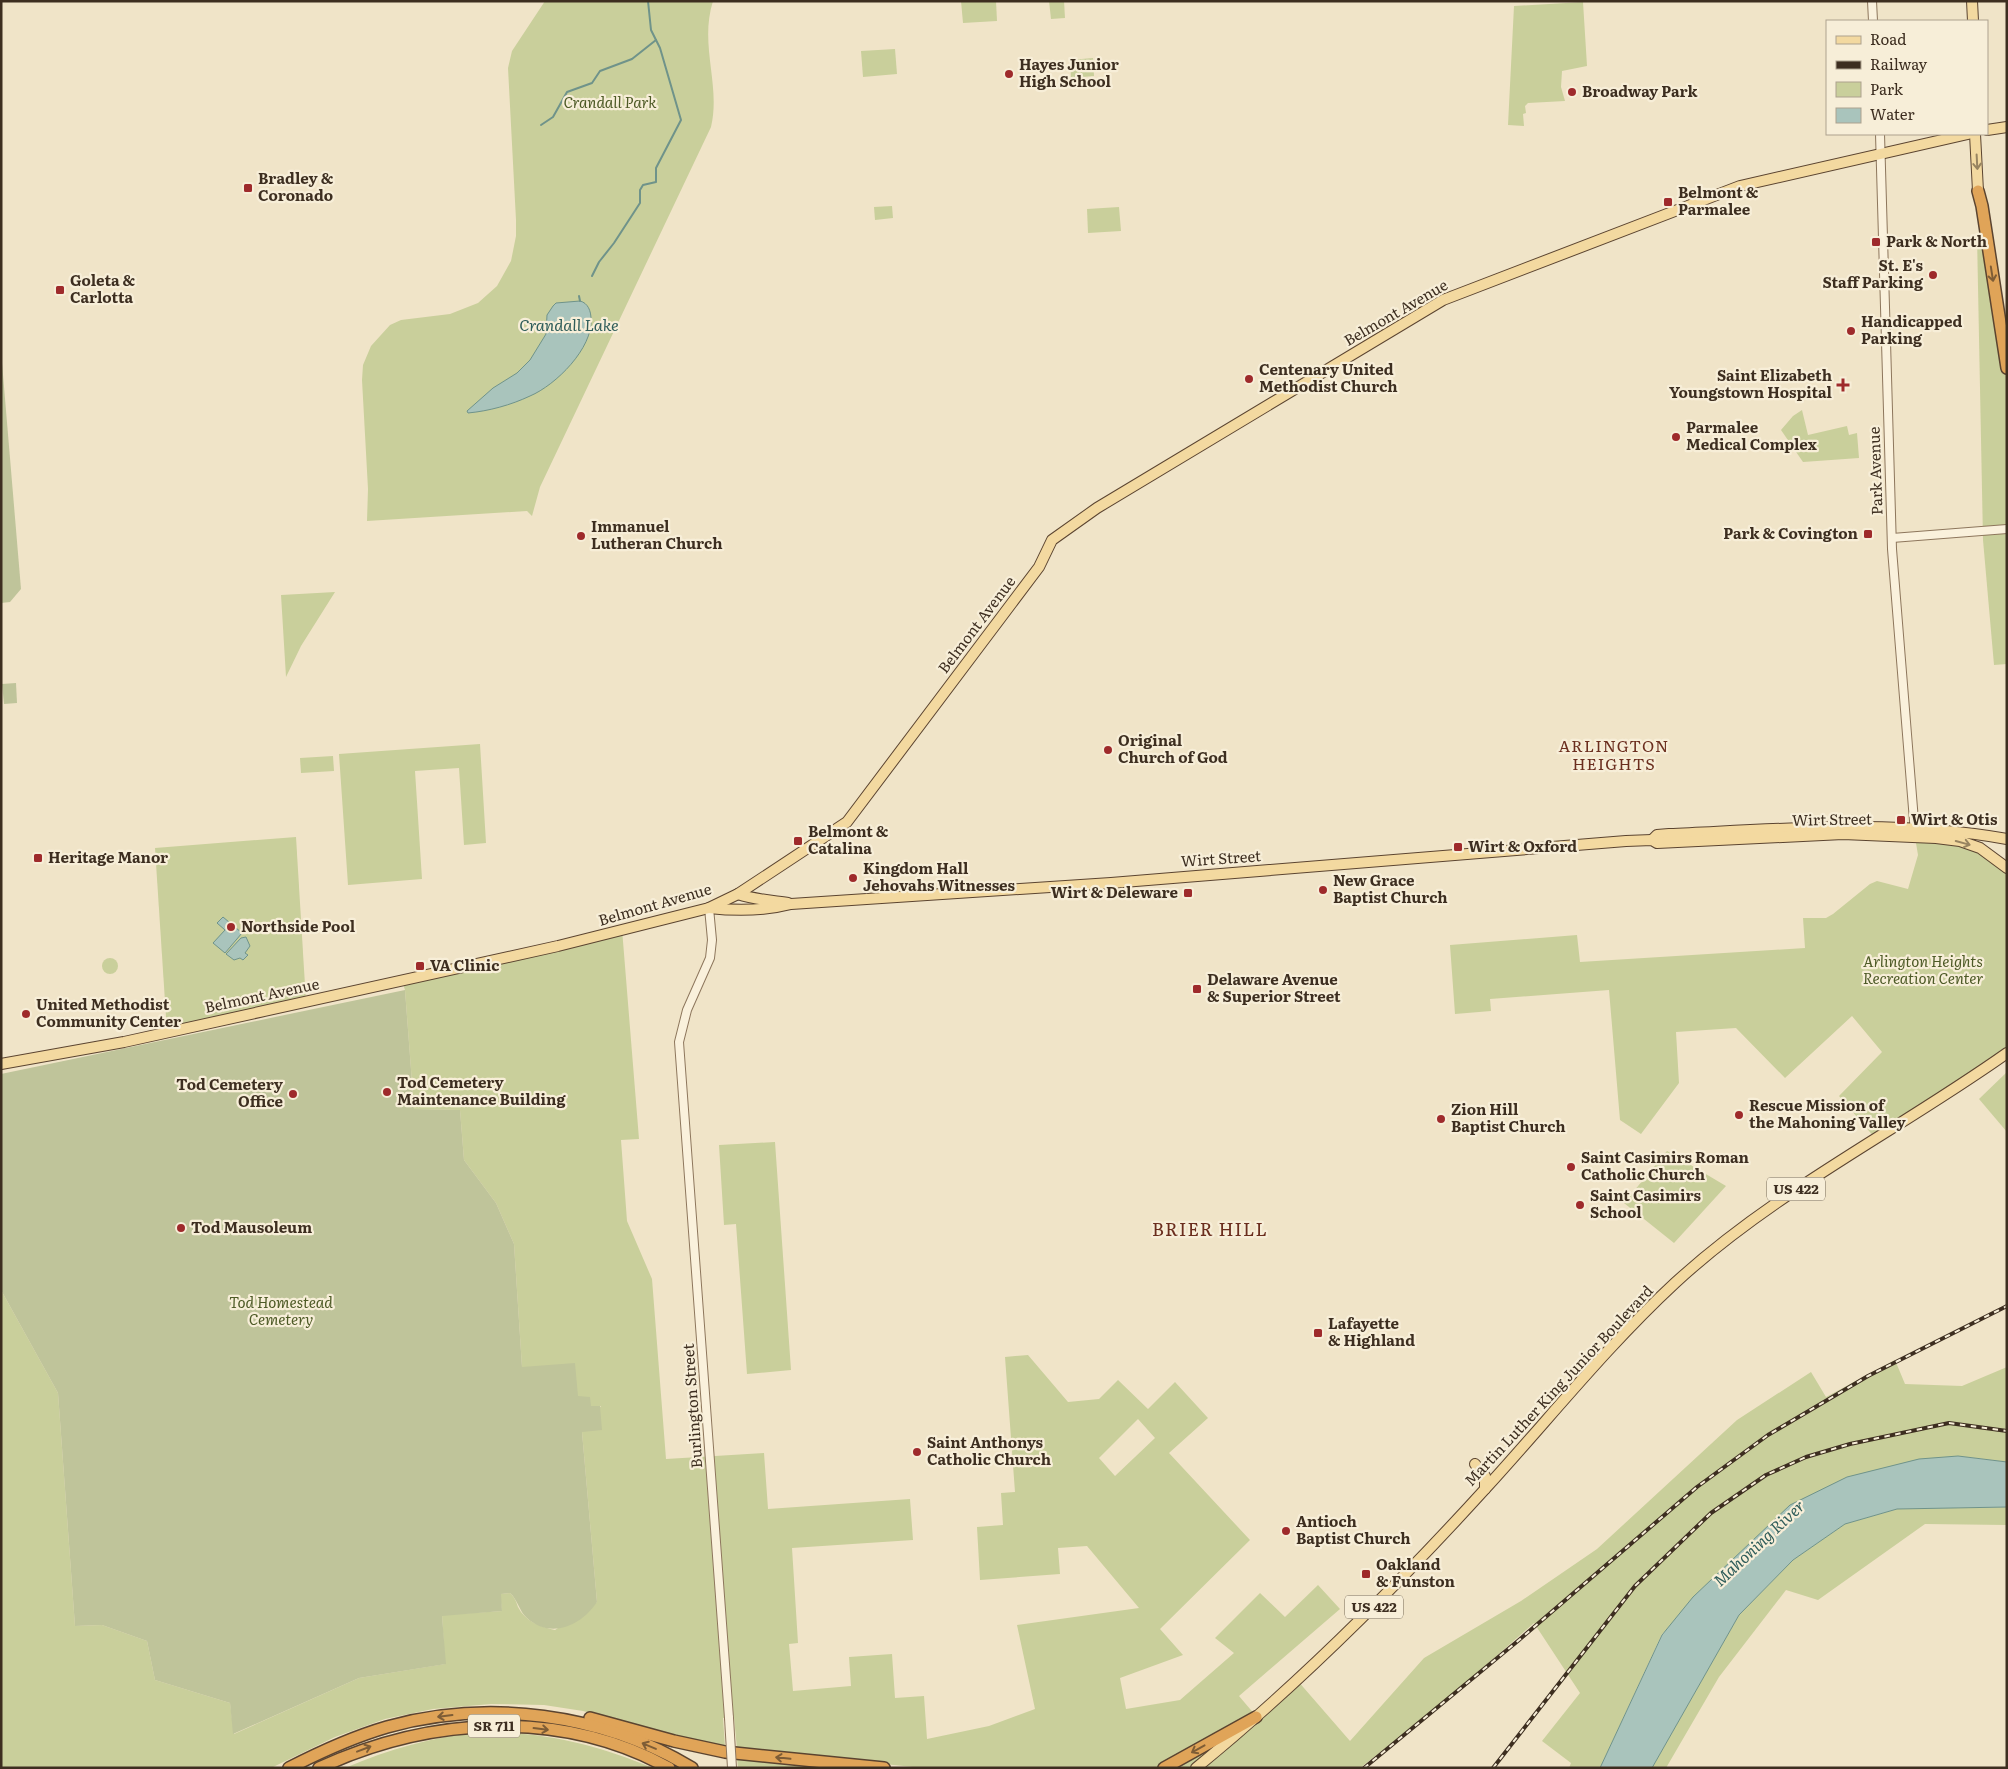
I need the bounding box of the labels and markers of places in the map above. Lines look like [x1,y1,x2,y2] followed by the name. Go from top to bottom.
[1019,52,1119,92] place label: Hayes Junior High School
[1003,68,1015,80] marker: Hayes Junior High School
[1582,79,1698,102] place label: Broadway Park
[1566,86,1578,98] marker: Broadway Park
[258,166,334,206] place label: Bradley & Coronado
[1678,180,1759,220] place label: Belmont & Parmalee
[242,182,254,194] marker: Bradley & Coronado
[1662,196,1674,208] marker: Belmont & Parmalee
[1886,229,1987,252] place label: Park & North
[1870,236,1882,248] marker: Park & North
[1823,253,1924,293] place label: St. E's Staff Parking
[70,268,136,308] place label: Goleta & Carlotta
[1927,269,1939,281] marker: St. E's Staff Parking
[54,284,66,296] marker: Goleta & Carlotta
[1861,309,1962,349] place label: Handicapped Parking
[1845,325,1857,337] marker: Handicapped Parking
[1259,357,1398,397] place label: Centenary United Methodist Church
[1669,363,1833,403] place label: Saint Elizabeth Youngstown Hospital
[1243,373,1255,385] marker: Centenary United Methodist Church
[1836,378,1850,392] marker: Saint Elizabeth Youngstown Hospital
[1686,415,1817,455] place label: Parmalee Medical Complex
[1670,431,1682,443] marker: Parmalee Medical Complex
[591,514,723,554] place label: Immanuel Lutheran Church
[1723,521,1859,544] place label: Park & Covington
[1862,528,1874,540] marker: Park & Covington
[575,530,587,542] marker: Immanuel Lutheran Church
[1118,728,1228,768] place label: Original Church of God
[1102,744,1114,756] marker: Original Church of God
[1911,807,1998,830] place label: Wirt & Otis
[1895,814,1907,826] marker: Wirt & Otis
[808,819,889,859] place label: Belmont & Catalina
[1468,834,1577,857] place label: Wirt & Oxford
[792,835,804,847] marker: Belmont & Catalina
[1452,841,1464,853] marker: Wirt & Oxford
[48,845,168,868] place label: Heritage Manor
[32,852,44,864] marker: Heritage Manor
[863,856,1015,896] place label: Kingdom Hall Jehovahs Witnesses
[1333,868,1448,908] place label: New Grace Baptist Church
[847,872,859,884] marker: Kingdom Hall Jehovahs Witnesses
[1051,880,1179,903] place label: Wirt & Deleware
[1317,884,1329,896] marker: New Grace Baptist Church
[1182,887,1194,899] marker: Wirt & Deleware
[241,914,356,937] place label: Northside Pool
[225,921,237,933] marker: Northside Pool
[430,953,499,976] place label: VA Clinic
[414,960,426,972] marker: VA Clinic
[1207,967,1341,1007] place label: Delaware Avenue & Superior Street
[1191,983,1203,995] marker: Delaware Avenue & Superior Street
[36,992,181,1032] place label: United Methodist Community Center
[20,1008,32,1020] marker: United Methodist Community Center
[397,1070,566,1110] place label: Tod Cemetery Maintenance Building
[176,1072,284,1112] place label: Tod Cemetery Office
[381,1086,393,1098] marker: Tod Cemetery Maintenance Building
[287,1088,299,1100] marker: Tod Cemetery Office
[1749,1093,1907,1133] place label: Rescue Mission of the Mahoning Valley
[1451,1097,1566,1137] place label: Zion Hill Baptist Church
[1733,1109,1745,1121] marker: Rescue Mission of the Mahoning Valley
[1435,1113,1447,1125] marker: Zion Hill Baptist Church
[1581,1145,1750,1185] place label: Saint Casimirs Roman Catholic Church
[1565,1161,1577,1173] marker: Saint Casimirs Roman Catholic Church
[1590,1183,1702,1223] place label: Saint Casimirs School
[1574,1199,1586,1211] marker: Saint Casimirs School
[191,1215,312,1238] place label: Tod Mausoleum
[175,1222,187,1234] marker: Tod Mausoleum
[1328,1311,1415,1351] place label: Lafayette & Highland
[1312,1327,1324,1339] marker: Lafayette & Highland
[927,1430,1051,1470] place label: Saint Anthonys Catholic Church
[911,1446,923,1458] marker: Saint Anthonys Catholic Church
[1296,1509,1411,1549] place label: Antioch Baptist Church
[1280,1525,1292,1537] marker: Antioch Baptist Church
[1376,1552,1456,1592] place label: Oakland & Funston
[1360,1568,1372,1580] marker: Oakland & Funston

